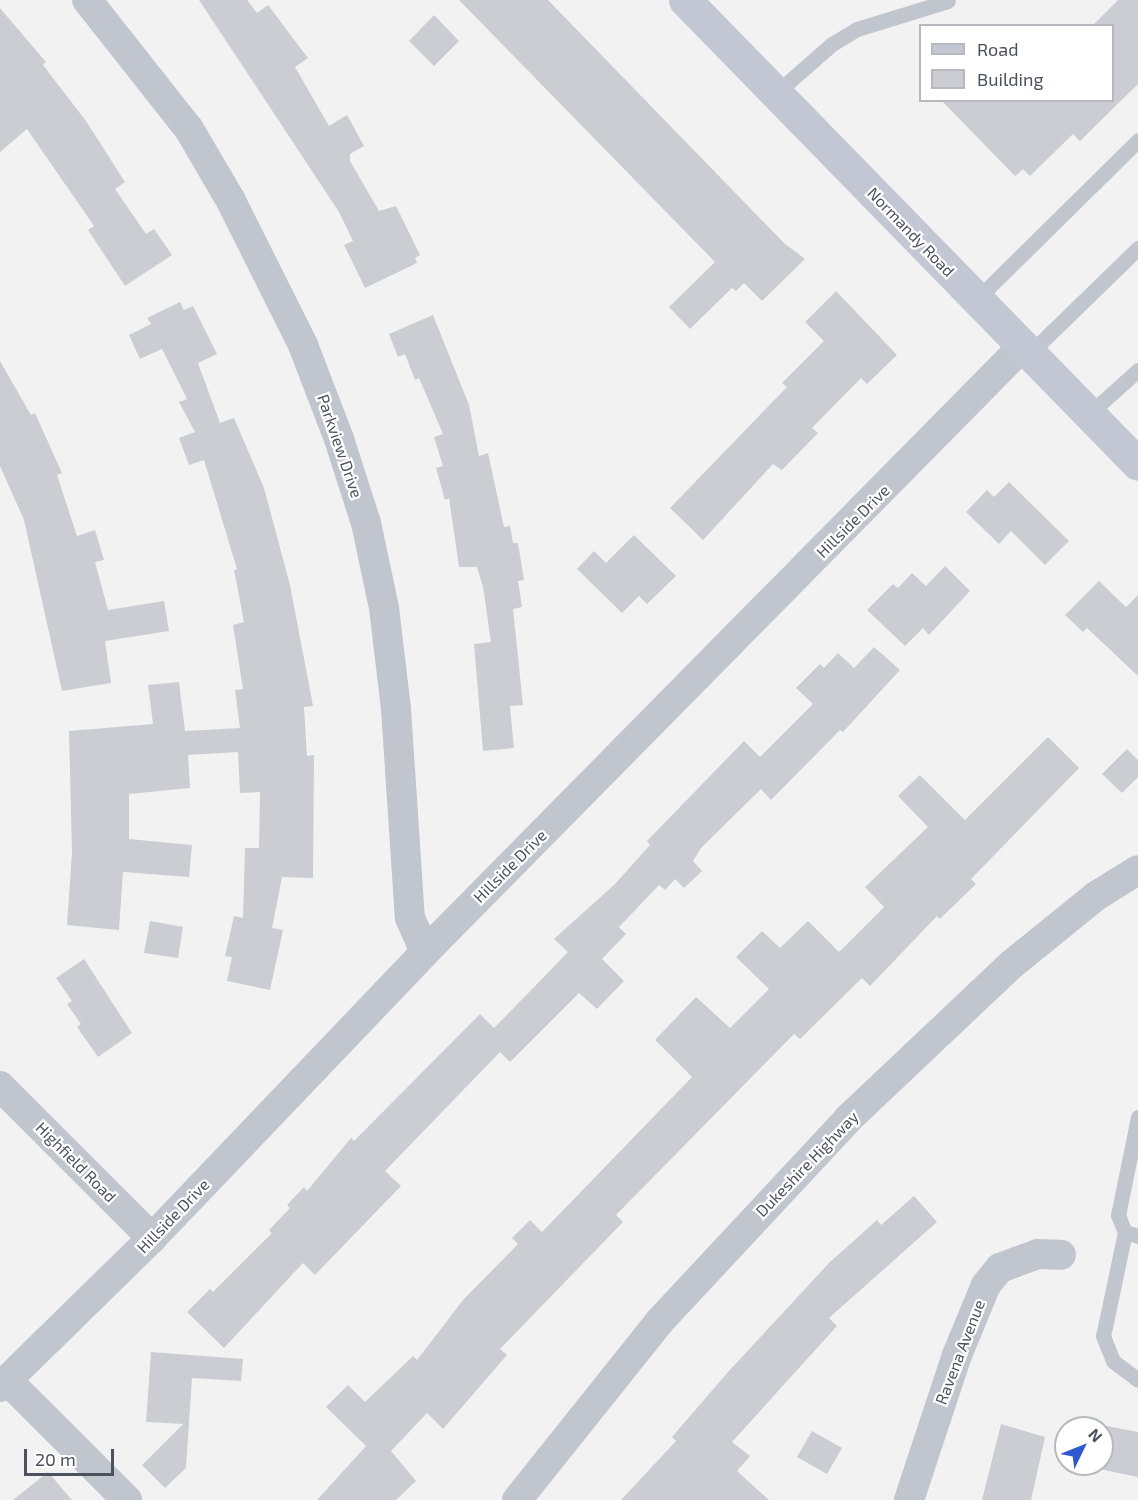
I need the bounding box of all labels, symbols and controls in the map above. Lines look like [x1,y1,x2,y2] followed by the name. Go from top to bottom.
[919,24,1114,102] legend
[977,38,1018,60] text: Road
[977,68,1044,90] text: Building
[863,183,959,281] street label: Normandy Road
[313,392,367,500] street label: Parkview Drive
[812,480,894,562] street label: Hillside Drive
[469,825,551,907] street label: Hillside Drive
[752,1107,862,1221] street label: Dukeshire Highway
[32,1118,120,1206] street label: Highfield Road
[133,1175,213,1257] street label: Hillside Drive
[931,1297,989,1407] street label: Ravena Avenue
[1054,1416,1114,1476] north arrow
[1085,1424,1107,1445] text: N
[27,1437,117,1475] scale bar
[35,1448,76,1470] text: 20 m

